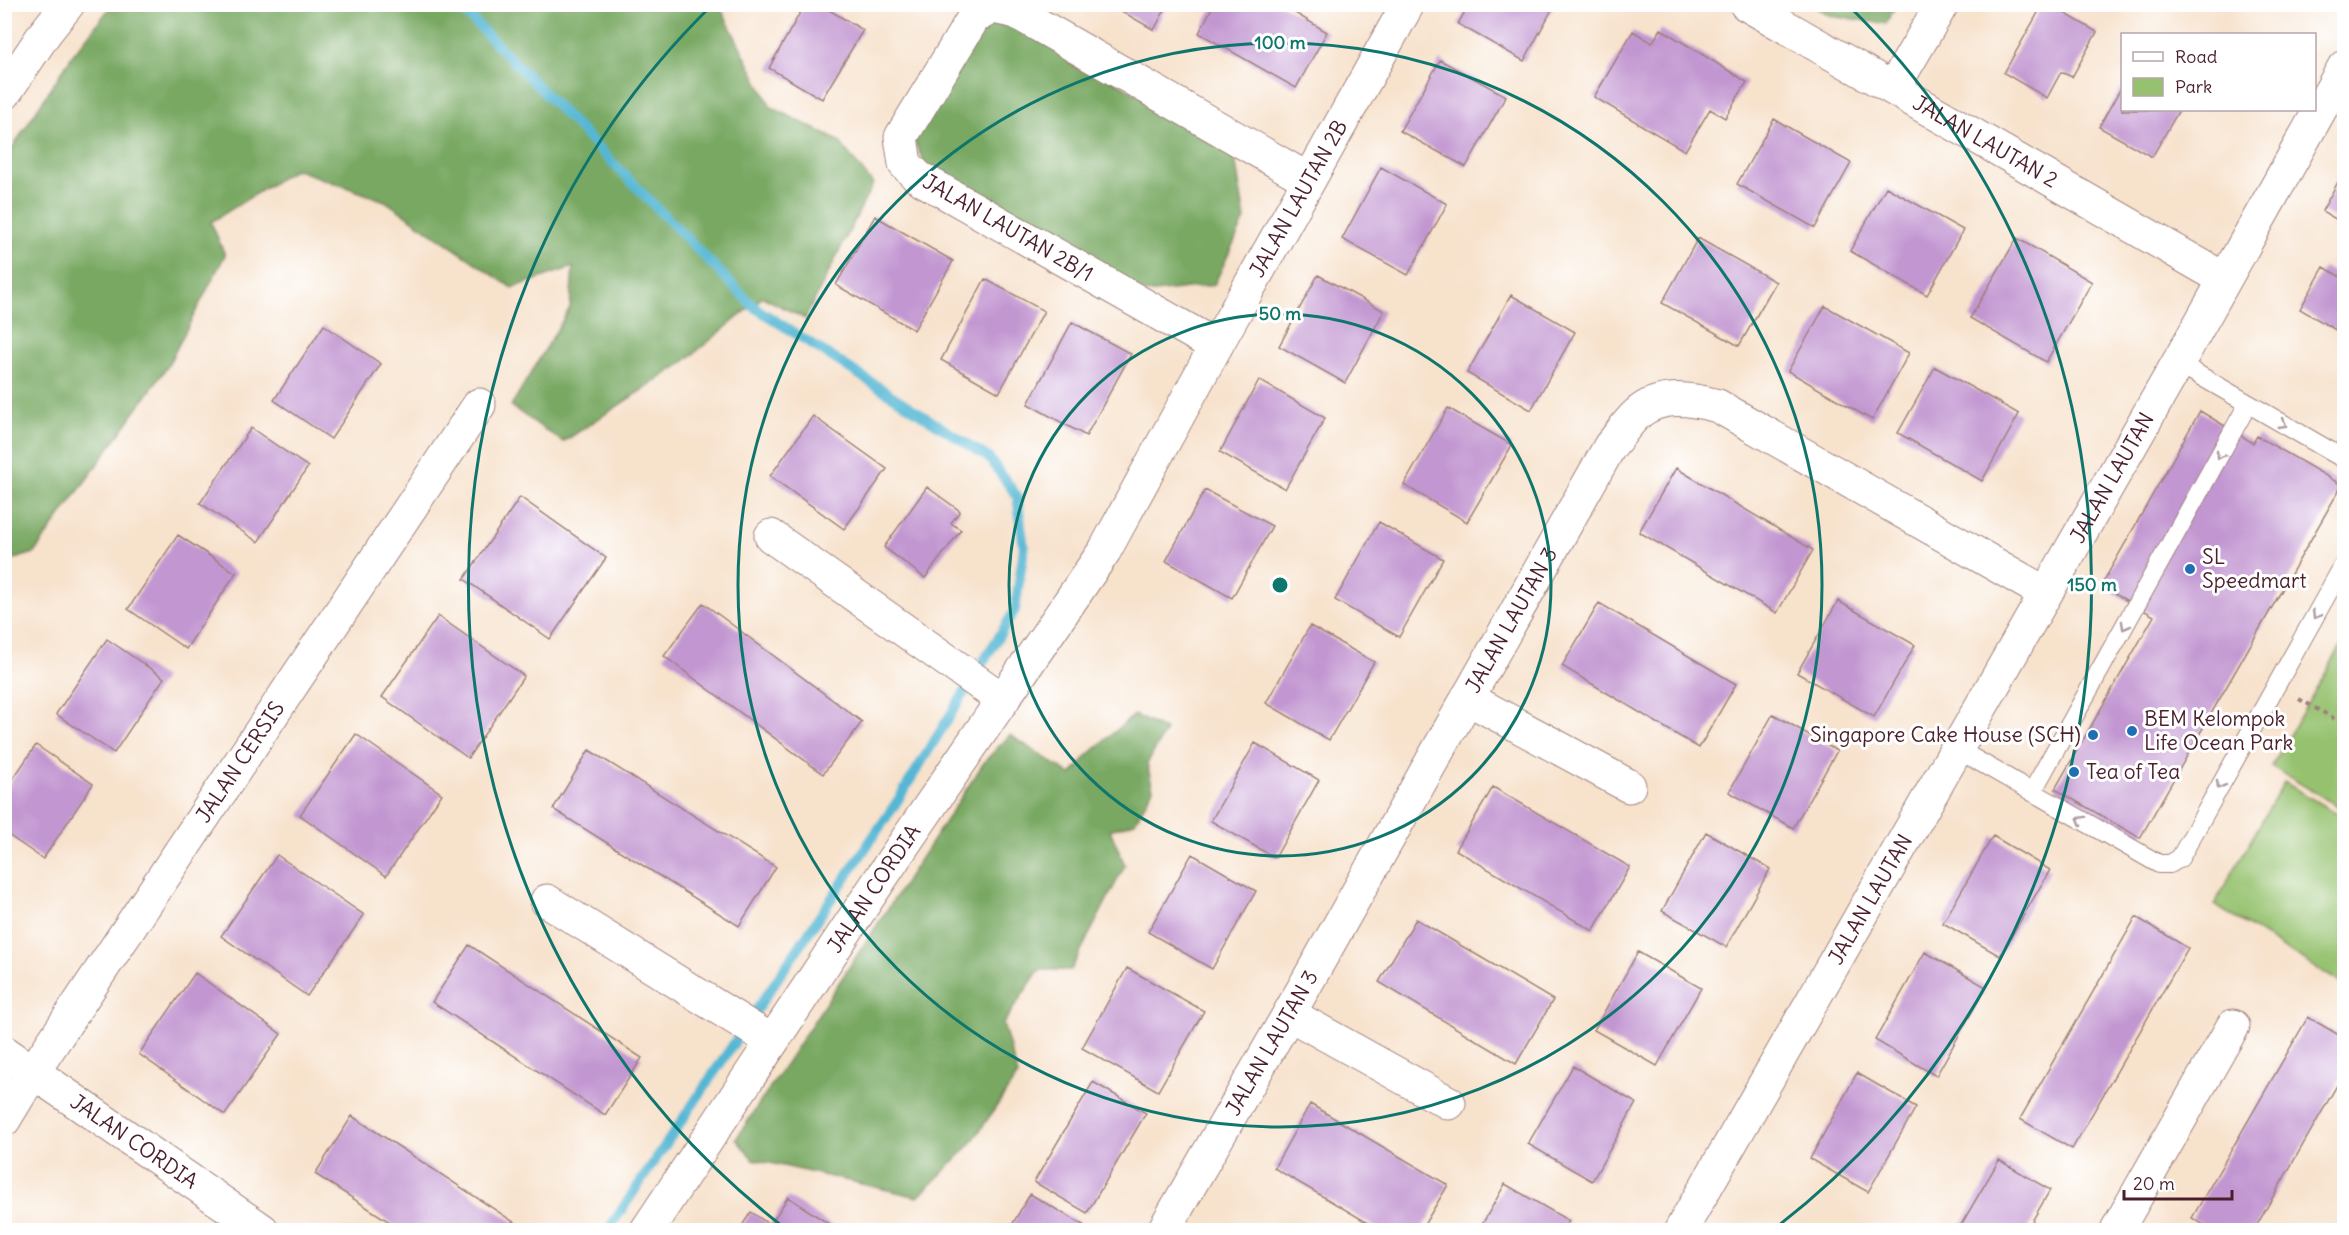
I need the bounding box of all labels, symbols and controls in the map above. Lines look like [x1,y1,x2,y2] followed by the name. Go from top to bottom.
[1255,31,1306,54] text: 100 m
[2121,33,2316,111] legend
[2175,45,2218,68] text: Road
[2175,75,2212,98] text: Park
[1908,89,2063,193] street label: JALAN LAUTAN 2
[1243,115,1353,282] street label: JALAN LAUTAN 2B
[918,168,1098,287] street label: JALAN LAUTAN 2B/1
[1259,302,1301,325] text: 50 m
[2064,407,2160,548] street label: JALAN LAUTAN
[2277,417,2287,428] one-way arrow
[2216,449,2227,459] one-way arrow
[1459,542,1563,697] street label: JALAN LAUTAN 3
[2202,543,2307,594] place label: SL Speedmart
[2183,562,2197,576] marker: SL Speedmart
[2067,573,2117,596] text: 150 m
[1270,575,1290,595] centre of rings
[2311,609,2323,619] one-way arrow
[2120,619,2132,630] one-way arrow
[190,696,290,828] street label: JALAN CERSIS
[2144,705,2293,756] place label: BEM Kelompok Life Ocean Park
[1810,721,2081,748] place label: Singapore Cake House (SCH)
[2125,724,2139,738] marker: BEM Kelompok Life Ocean Park
[2086,728,2100,742] marker: Singapore Cake House (SCH)
[2086,758,2180,785] place label: Tea of Tea
[2067,765,2081,779] marker: Tea of Tea
[2216,779,2227,789] one-way arrow
[2077,816,2087,827] one-way arrow
[821,819,926,958] street label: JALAN CORDIA
[1822,829,1918,969] street label: JALAN LAUTAN
[1219,965,1324,1120] street label: JALAN LAUTAN 3
[65,1088,203,1195] street label: JALAN CORDIA
[2124,1163,2232,1201] scale bar
[2133,1172,2175,1195] text: 20 m

